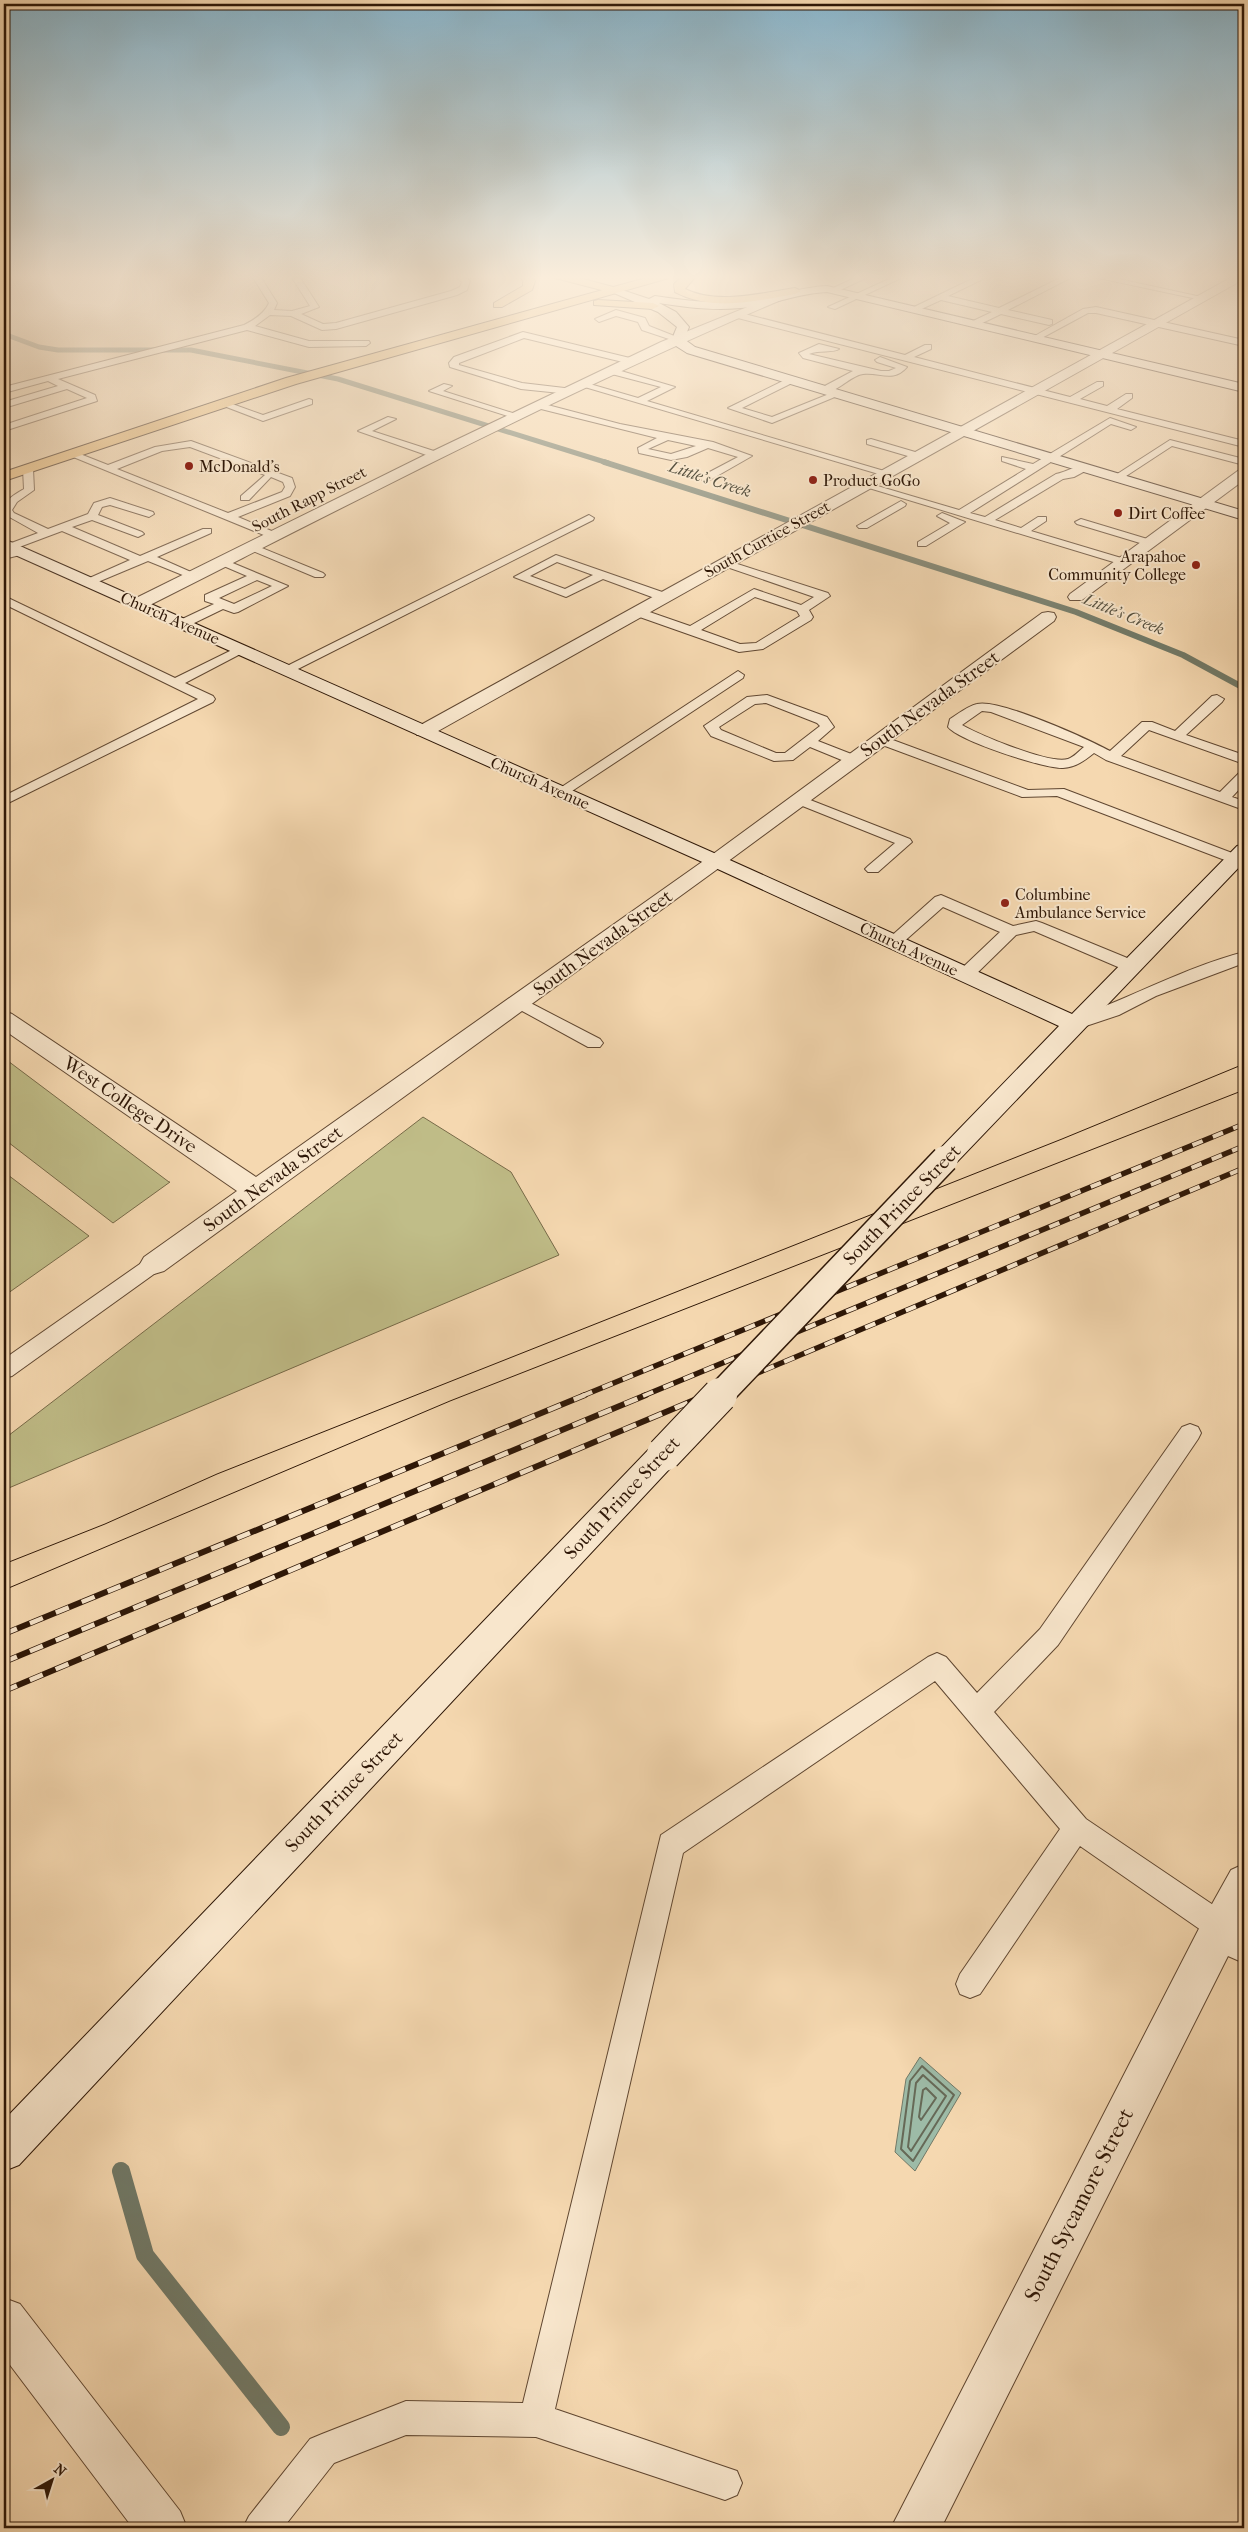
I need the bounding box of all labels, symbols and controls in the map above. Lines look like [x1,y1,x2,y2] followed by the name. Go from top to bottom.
[665,456,754,501] water label: Little's Creek
[199,457,280,476] place label: McDonald's
[183,460,195,472] marker: McDonald's
[249,462,370,536] street label: South Rapp Street
[823,471,920,490] place label: Product GoGo
[807,474,819,486] marker: Product GoGo
[701,496,834,581] street label: South Curtice Street
[1128,504,1205,523] place label: Dirt Coffee
[1112,507,1124,519] marker: Dirt Coffee
[1048,547,1186,584] place label: Arapahoe Community College
[1190,559,1202,571] marker: Arapahoe Community College
[118,588,223,648] street label: Church Avenue
[1080,589,1167,639] water label: Little's Creek
[856,646,1004,762] street label: South Nevada Street
[488,753,593,813] street label: Church Avenue
[529,885,677,1001] street label: South Nevada Street
[1014,885,1146,922] place label: Columbine Ambulance Service
[999,897,1011,909] marker: Columbine Ambulance Service
[857,918,961,980] street label: Church Avenue
[58,1051,201,1158] street label: West College Drive
[199,1121,347,1237] street label: South Nevada Street
[839,1140,965,1270] street label: South Prince Street
[560,1432,685,1564] street label: South Prince Street
[281,1727,407,1857] street label: South Prince Street
[1019,2104,1139,2306] street label: South Sycamore Street
[28,2454,78,2504] north arrow
[50,2460,70,2480] text: N

